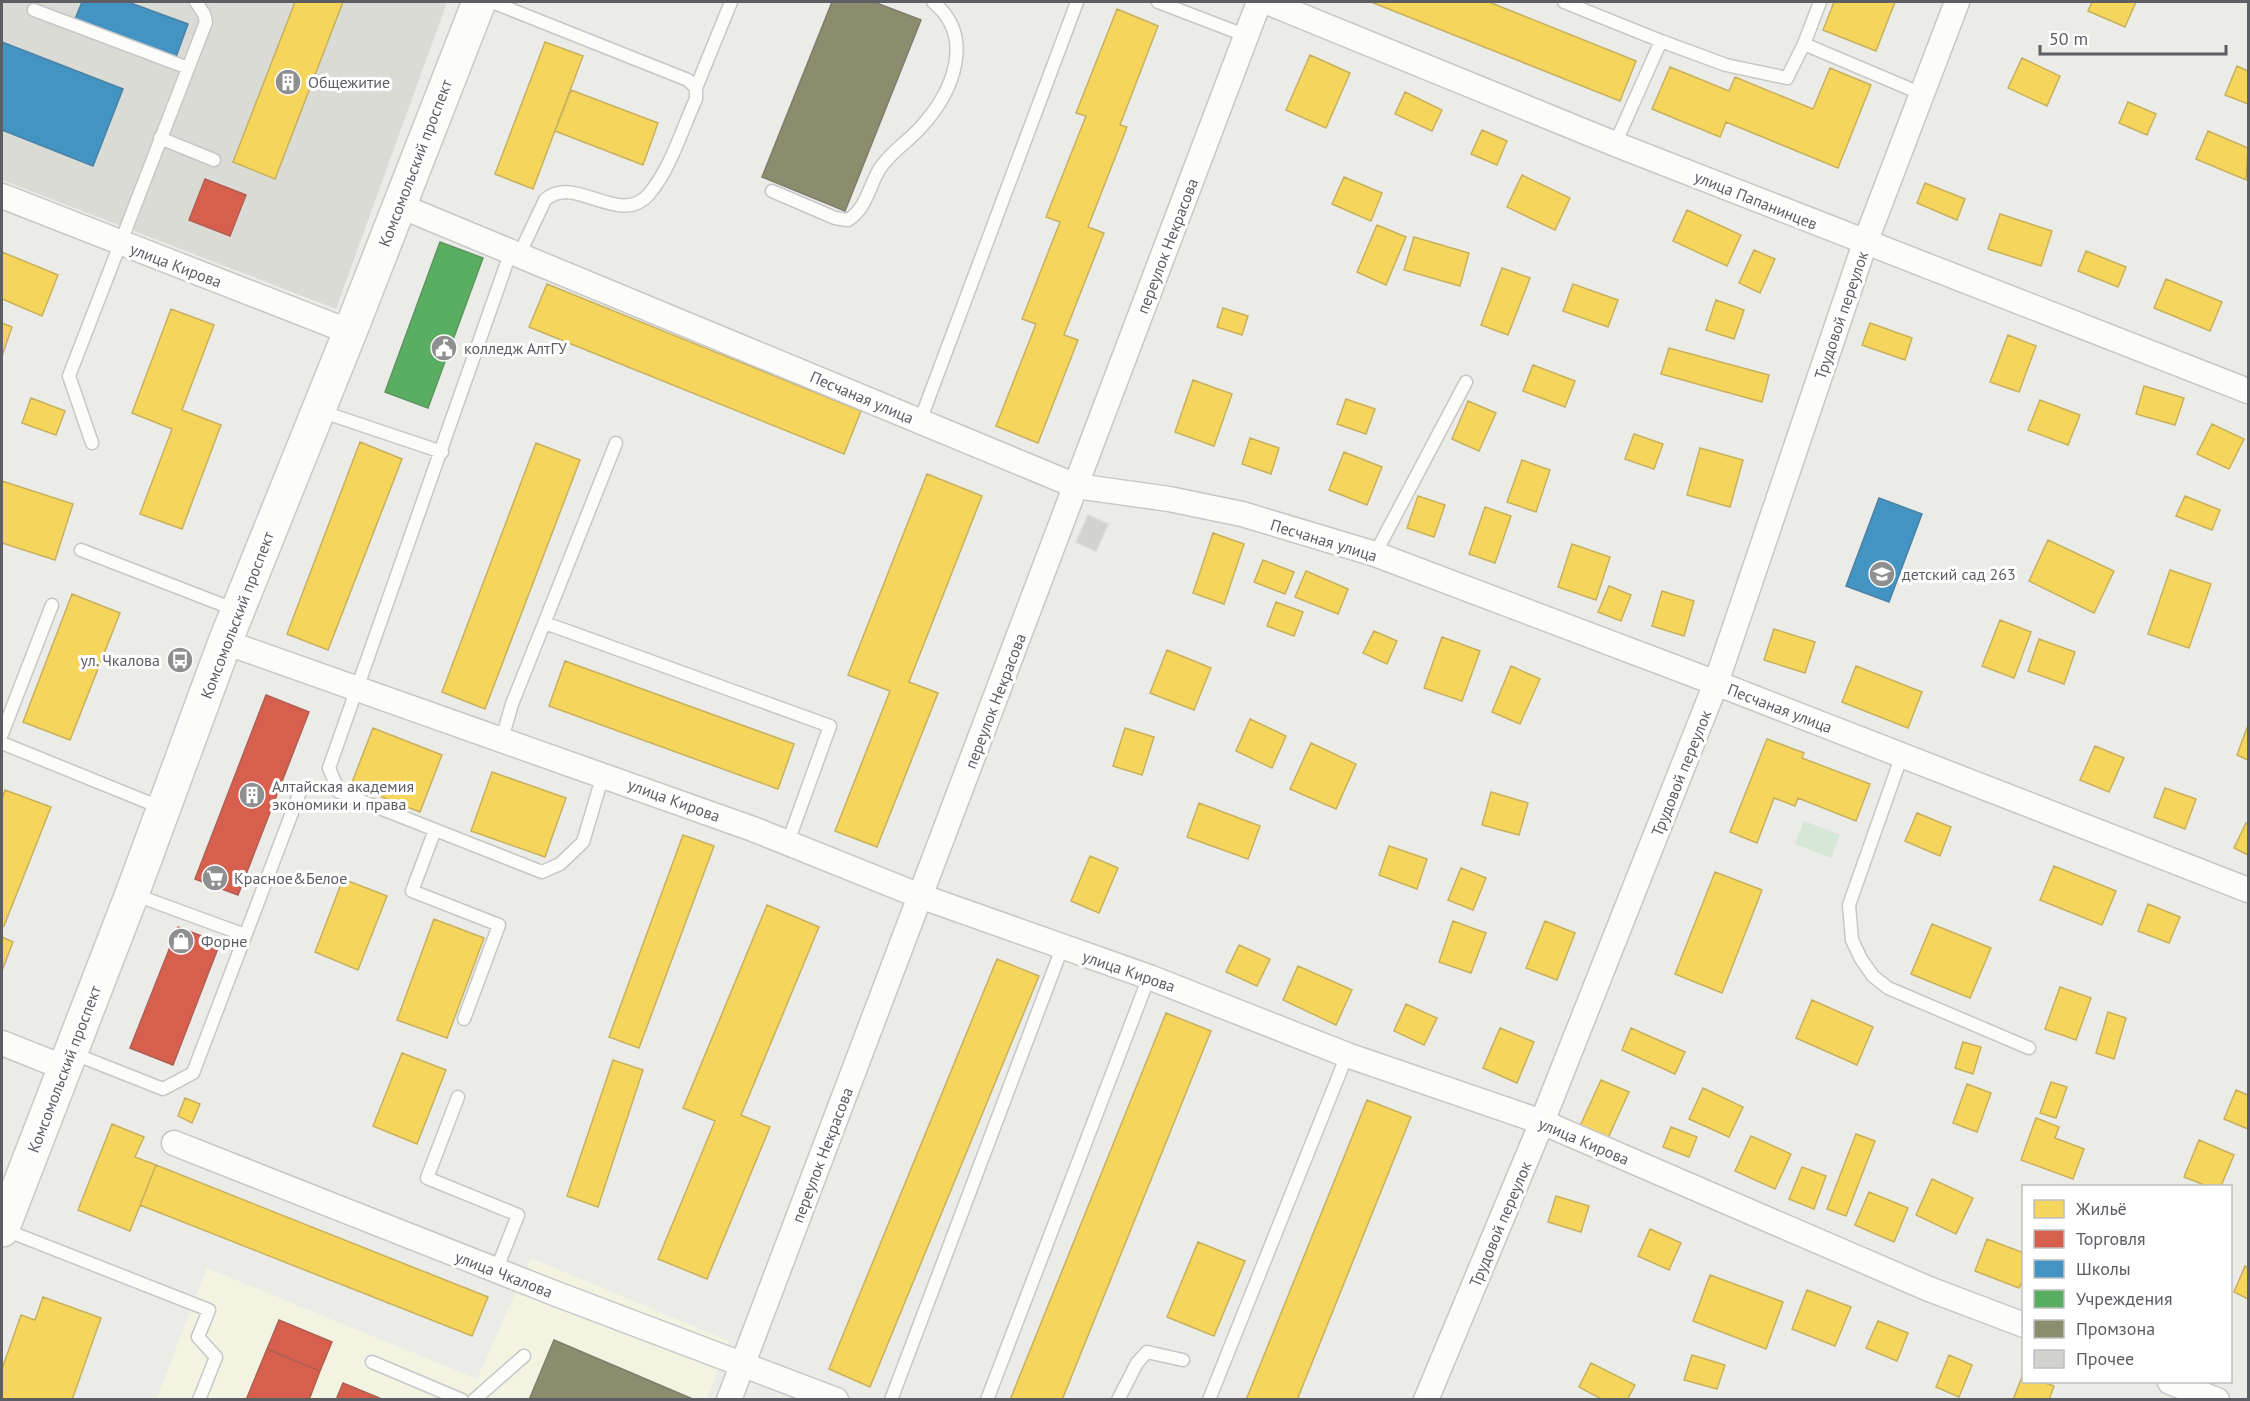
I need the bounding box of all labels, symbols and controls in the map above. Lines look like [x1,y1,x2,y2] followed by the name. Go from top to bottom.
[2040,18,2226,56] scale bar
[2049,27,2088,50] text: 50 m
[273,67,303,97] building icon: Общежитие
[308,72,390,92] place label: Общежитие
[374,76,456,249] street label: Комсомольский проспект
[1692,166,1820,234] street label: улица Папанинцев
[1132,175,1202,317] street label: переулок Некрасова
[127,238,225,292] street label: улица Кирова
[1810,248,1872,382] street label: Трудовой переулок
[429,333,459,363] public building icon: колледж АлтГУ
[464,338,567,358] place label: колледж АлтГУ
[807,366,917,428] street label: Песчаная улица
[1268,514,1380,566] street label: Песчаная улица
[196,528,278,701] street label: Комсомольский проспект
[1867,559,1897,589] school or university icon: детский сад 263
[1902,564,2016,584] place label: детский сад 263
[960,630,1030,772] street label: переулок Некрасова
[165,645,195,675] bus stop icon: ул. Чкалова
[80,650,160,670] place label: ул. Чкалова
[1725,679,1835,737] street label: Песчаная улица
[1647,707,1716,839] street label: Трудовой переулок
[625,774,723,826] street label: улица Кирова
[272,776,414,814] place label: Алтайская академия экономики и права
[237,780,267,810] building icon: Алтайская академия экономики и права
[200,863,230,893] supermarket icon: Красное&Белое
[234,868,347,888] place label: Красное&Белое
[166,926,196,956] shop icon: Форне
[201,931,247,951] place label: Форне
[1080,946,1178,996] street label: улица Кирова
[23,982,105,1155] street label: Комсомольский проспект
[787,1084,857,1226] street label: переулок Некрасова
[1536,1113,1632,1169] street label: улица Кирова
[1465,1158,1536,1290] street label: Трудовой переулок
[2022,1185,2232,1383] legend
[2075,1197,2127,1220] text: Жильё
[2076,1227,2146,1250] text: Торговля
[452,1246,556,1302] street label: улица Чкалова
[2076,1257,2131,1280] text: Школы
[2076,1287,2173,1310] text: Учреждения
[2076,1317,2155,1340] text: Промзона
[2076,1347,2134,1370] text: Прочее

